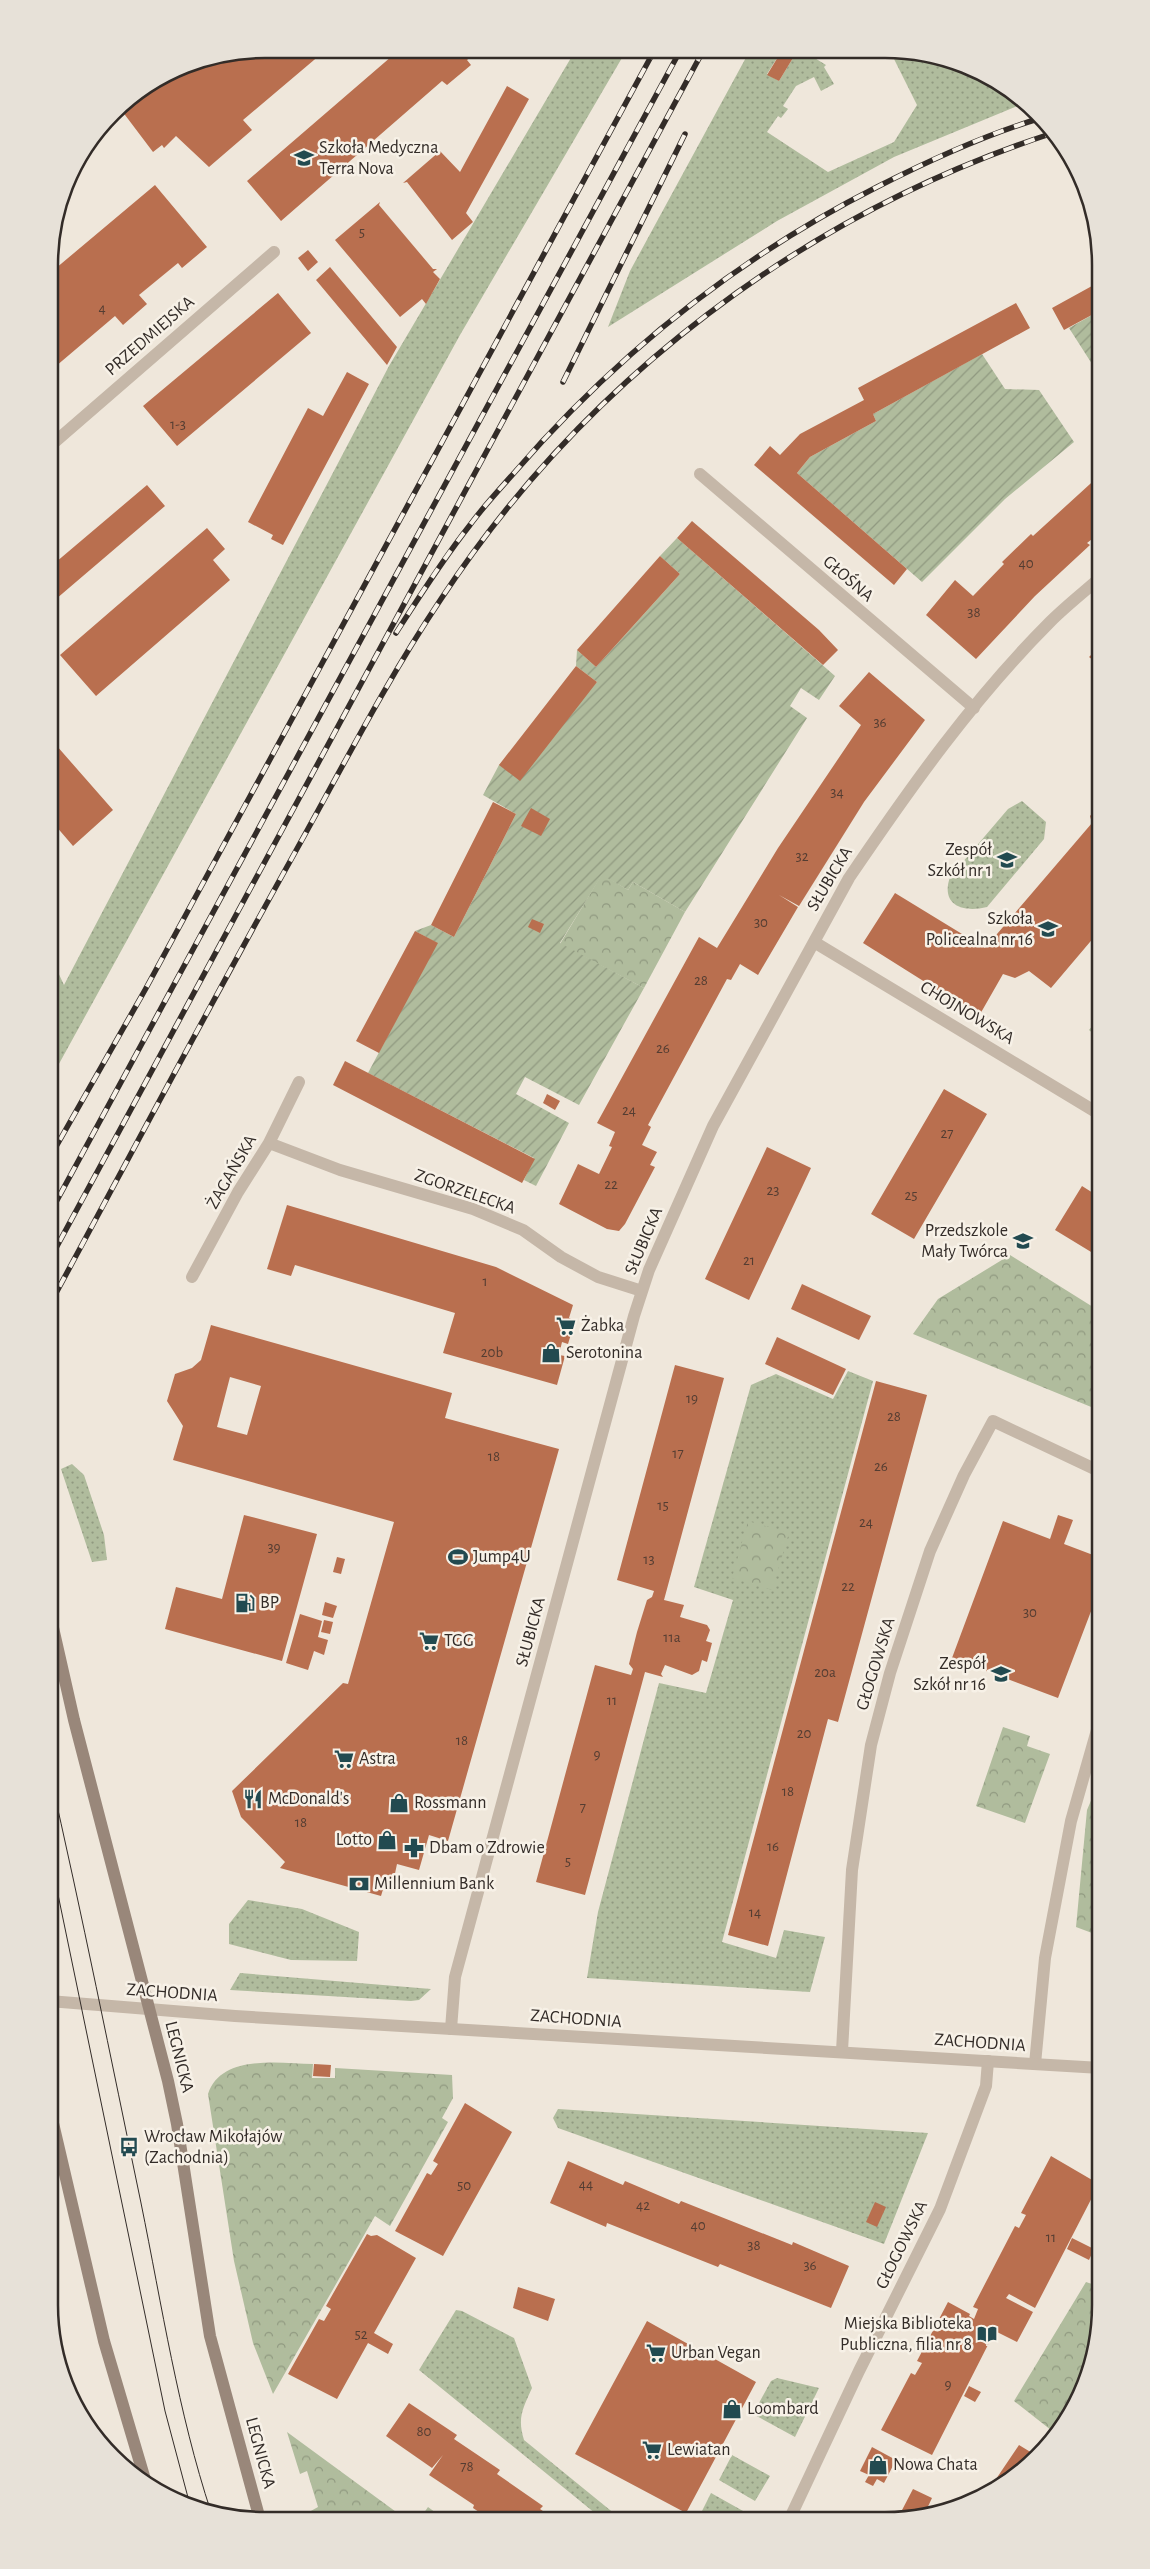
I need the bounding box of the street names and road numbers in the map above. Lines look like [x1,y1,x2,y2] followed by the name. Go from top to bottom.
[102,292,198,379] street label: PRZEDMIEJSKA
[819,550,879,606] street label: GŁOŚNA
[804,843,856,914] street label: SŁUBICKA
[917,978,1018,1048] street label: CHOJNOWSKA
[201,1130,261,1212] street label: ŻAGAŃSKA
[412,1166,518,1218] street label: ZGORZELECKA
[622,1204,666,1277] street label: SŁUBICKA
[513,1595,549,1669] street label: SŁUBICKA
[853,1615,899,1712] street label: GŁOGOWSKA
[126,1981,219,2005] street label: ZACHODNIA
[530,2007,623,2031] street label: ZACHODNIA
[161,2019,197,2095] street label: LEGNICKA
[934,2031,1027,2055] street label: ZACHODNIA
[873,2197,931,2292] street label: GŁOGOWSKA
[242,2415,278,2491] street label: LEGNICKA

